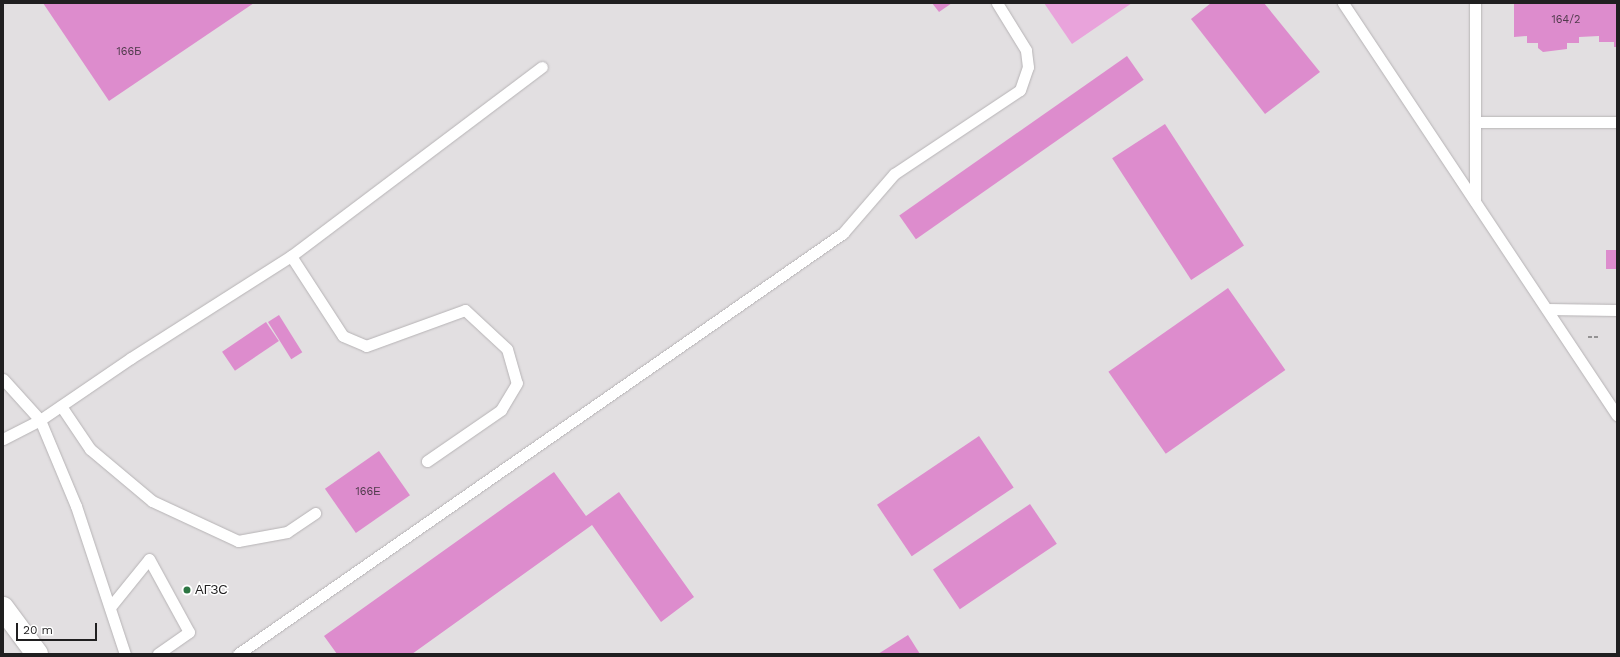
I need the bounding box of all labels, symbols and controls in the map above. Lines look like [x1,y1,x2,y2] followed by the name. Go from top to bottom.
[1552,13,1580,27] house number: 164/2
[117,45,141,59] house number: 166Б
[355,485,381,499] house number: 166Е
[195,582,228,598] place label: АГЗС
[182,585,192,595] marker: АГЗС
[18,615,99,641] scale bar
[23,623,53,637] text: 20 m

